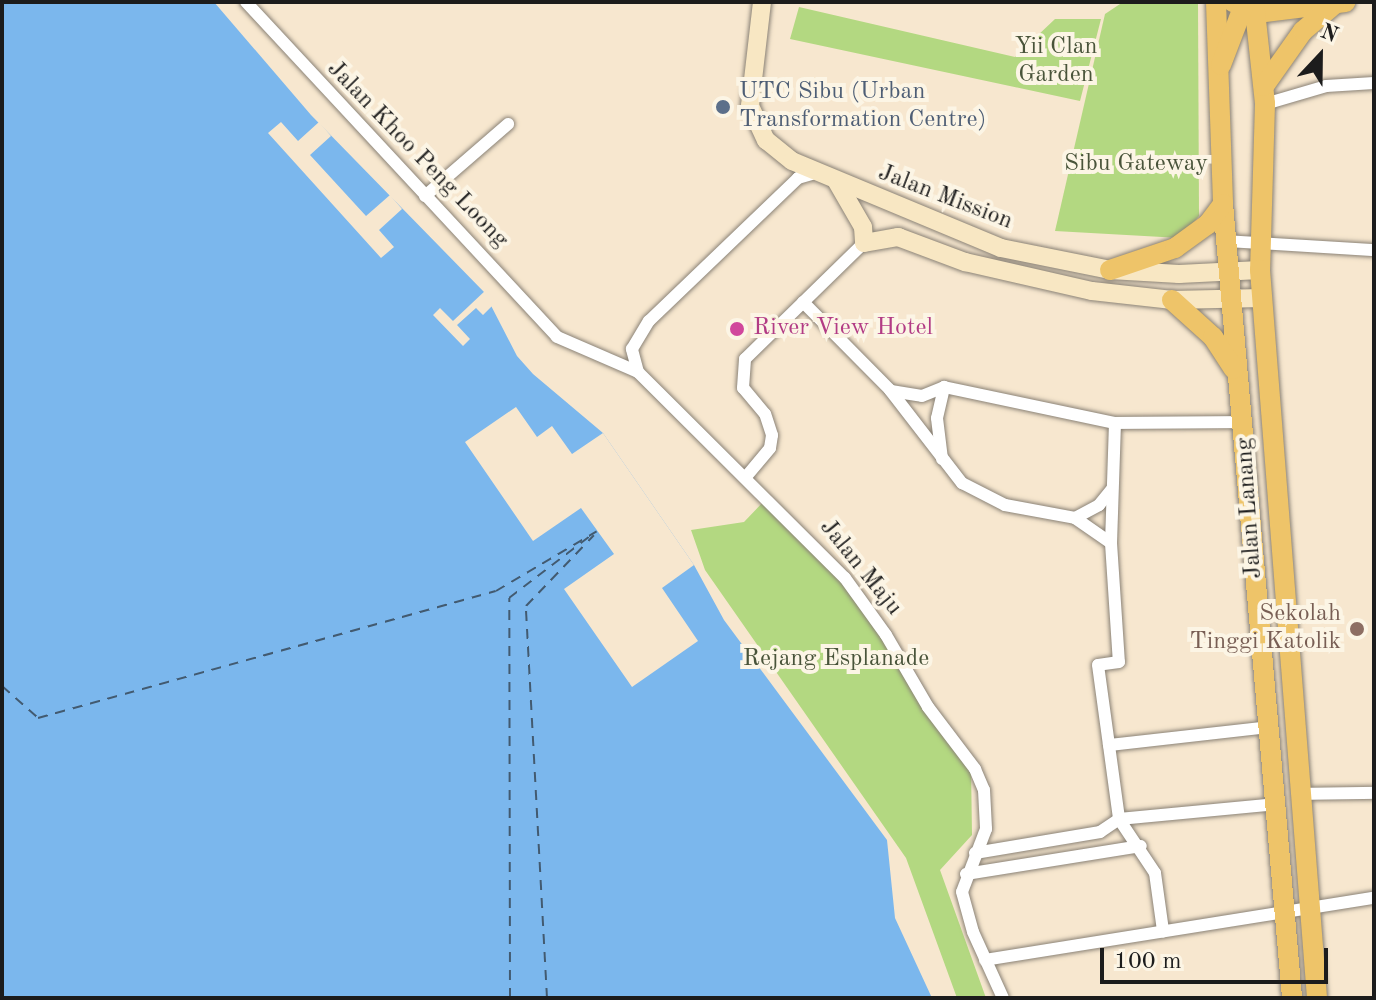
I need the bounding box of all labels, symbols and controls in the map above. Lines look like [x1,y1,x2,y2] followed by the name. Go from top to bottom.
[1280,16,1360,96] north arrow
[1317,20,1341,47] text: N
[1015,34,1097,90] park label: Yii Clan Garden
[320,55,514,255] street label: Jalan Khoo Peng Loong
[739,79,986,135] place label: UTC Sibu (Urban Transformation Centre)
[714,98,732,116] marker: UTC Sibu (Urban Transformation Centre)
[1064,151,1208,179] park label: Sibu Gateway
[874,159,1016,237] street label: Jalan Mission
[753,315,933,343] place label: River View Hotel
[728,320,746,338] marker: River View Hotel
[1231,436,1269,580] street label: Jalan Lanang
[813,514,907,622] street label: Jalan Maju
[1190,601,1341,657] place label: Sekolah Tinggi Katolik
[1348,620,1366,638] marker: Sekolah Tinggi Katolik
[743,646,929,674] park label: Rejang Esplanade
[1104,932,1332,982] scale bar
[1114,950,1182,974] text: 100 m

